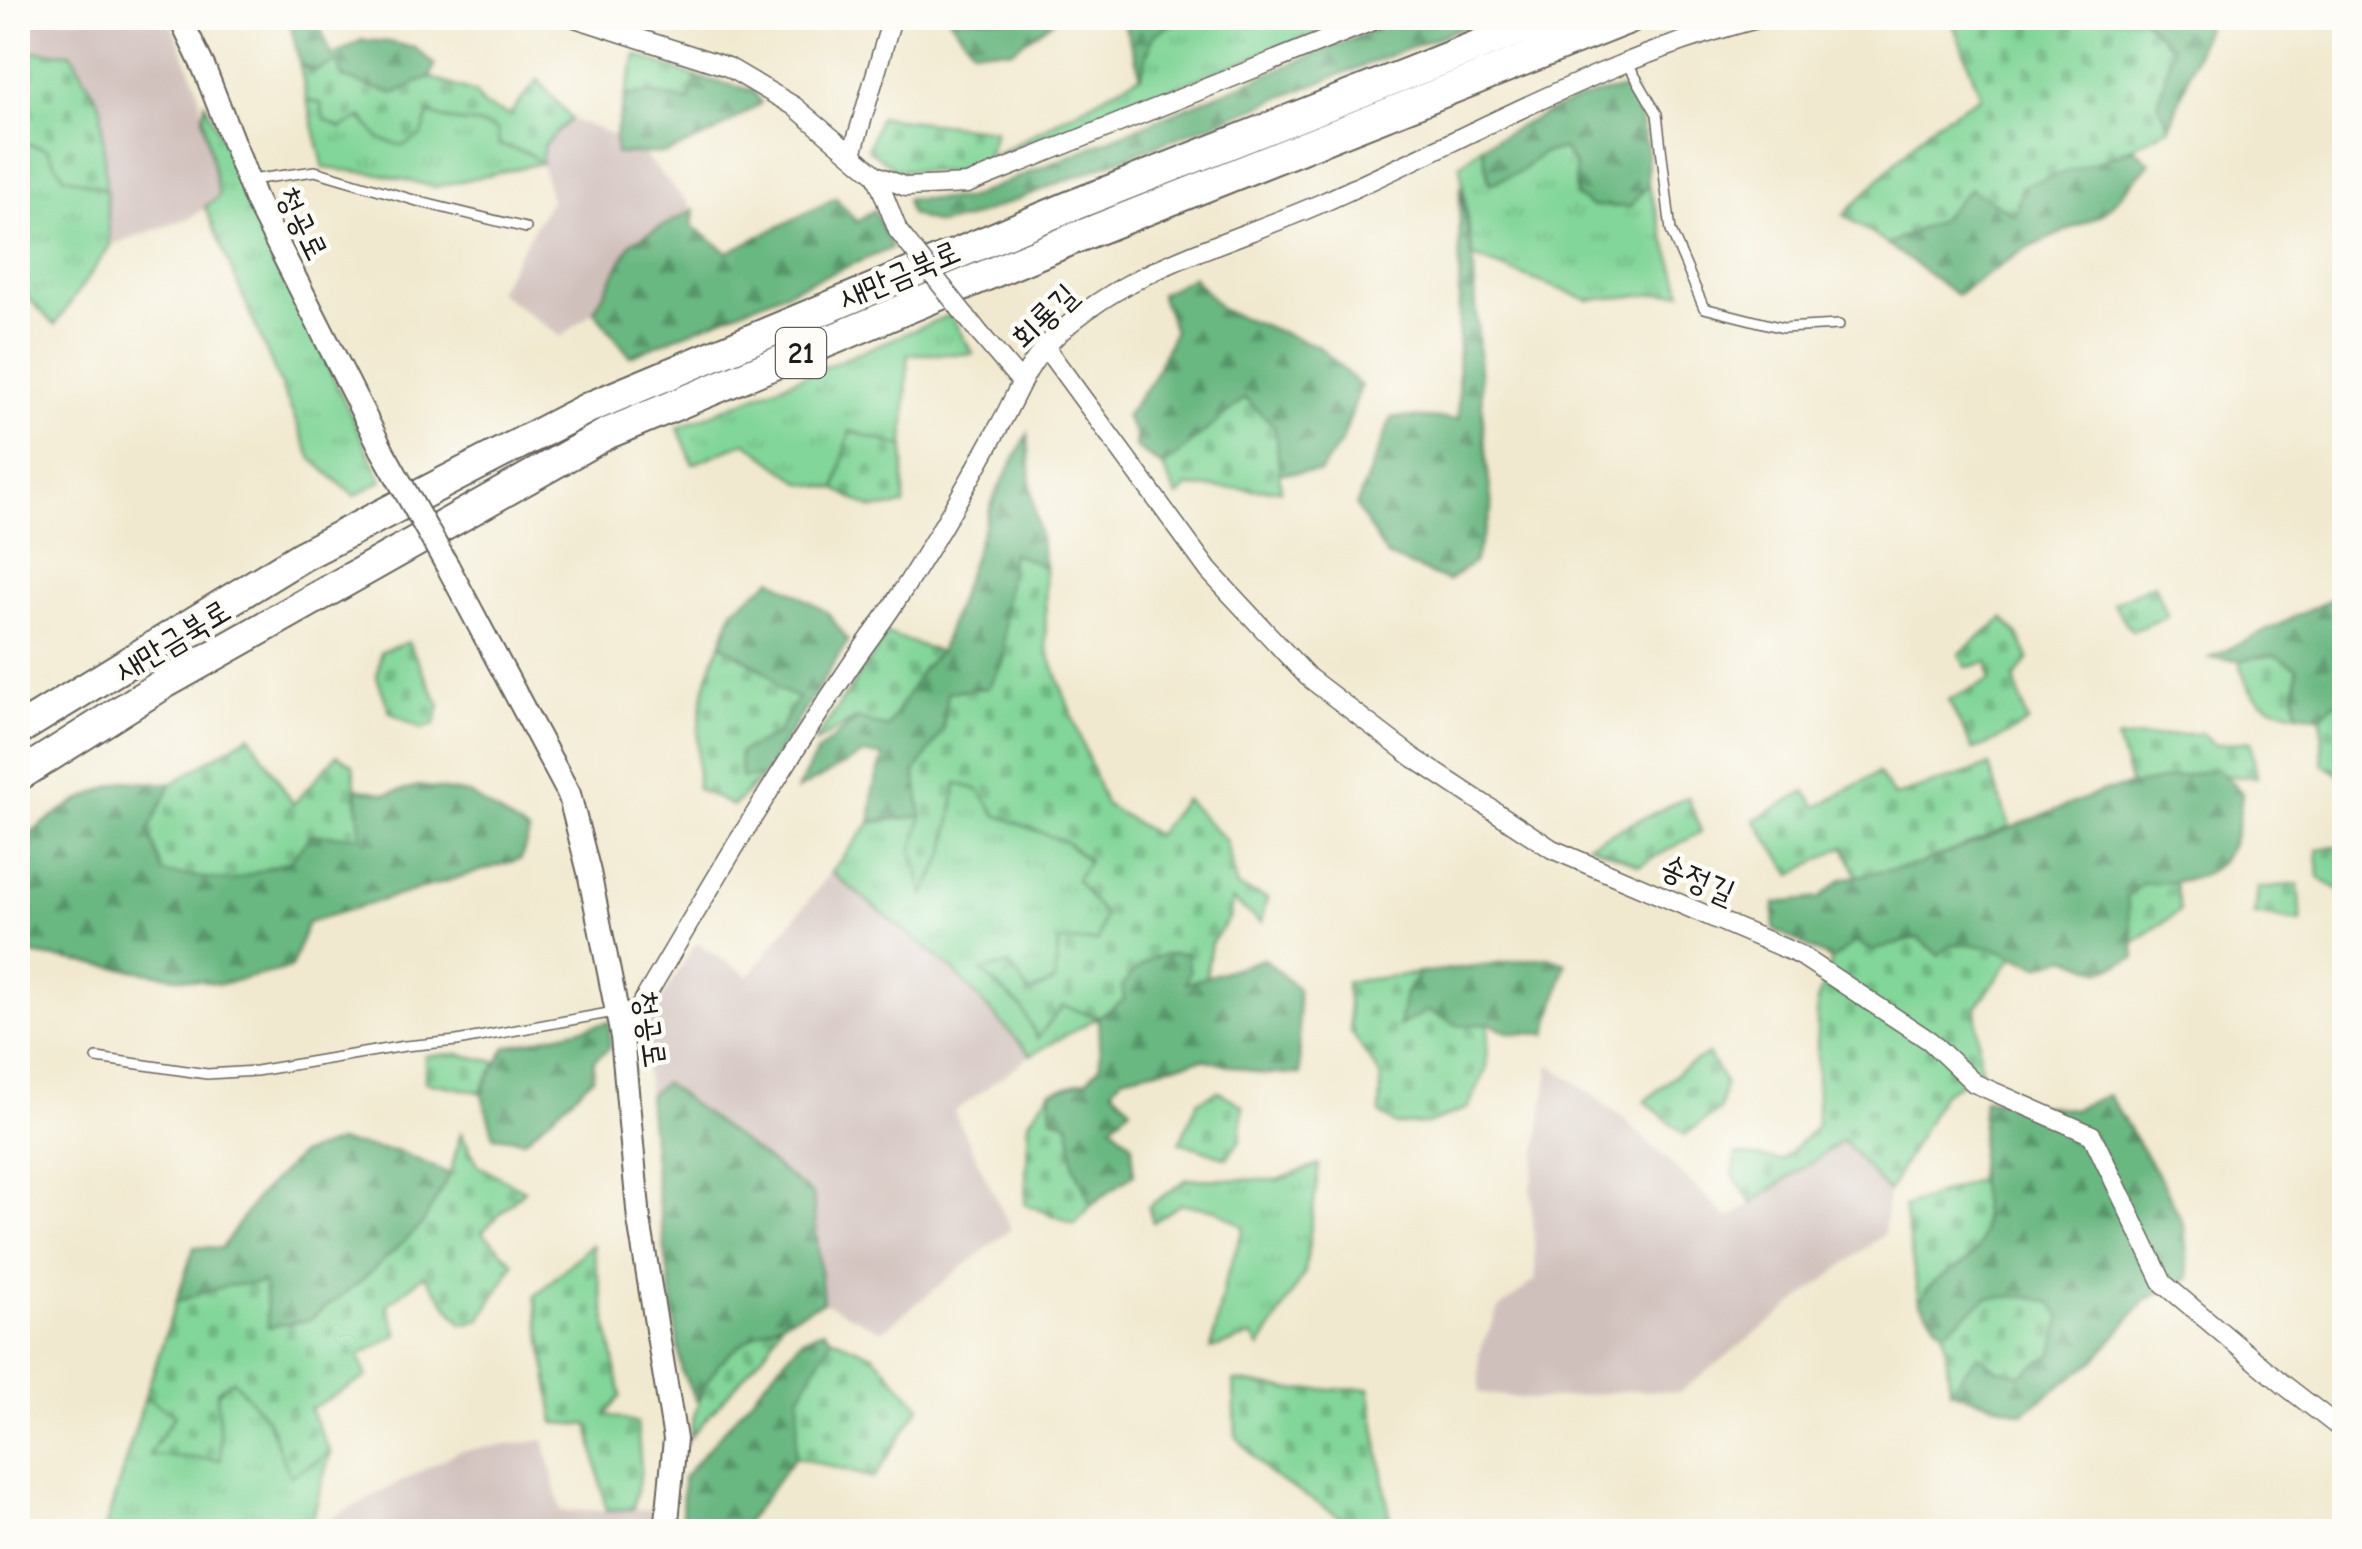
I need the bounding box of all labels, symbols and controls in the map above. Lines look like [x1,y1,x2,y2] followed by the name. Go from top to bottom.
[269,180,336,266] street label: 청공로
[833,232,966,317] street label: 새만금북로
[1004,276,1085,356] street label: 회룡길
[776,328,826,378] road number: 21
[108,591,237,689] street label: 새만금북로
[1655,847,1741,912] street label: 송정길
[627,988,674,1070] street label: 청공로

